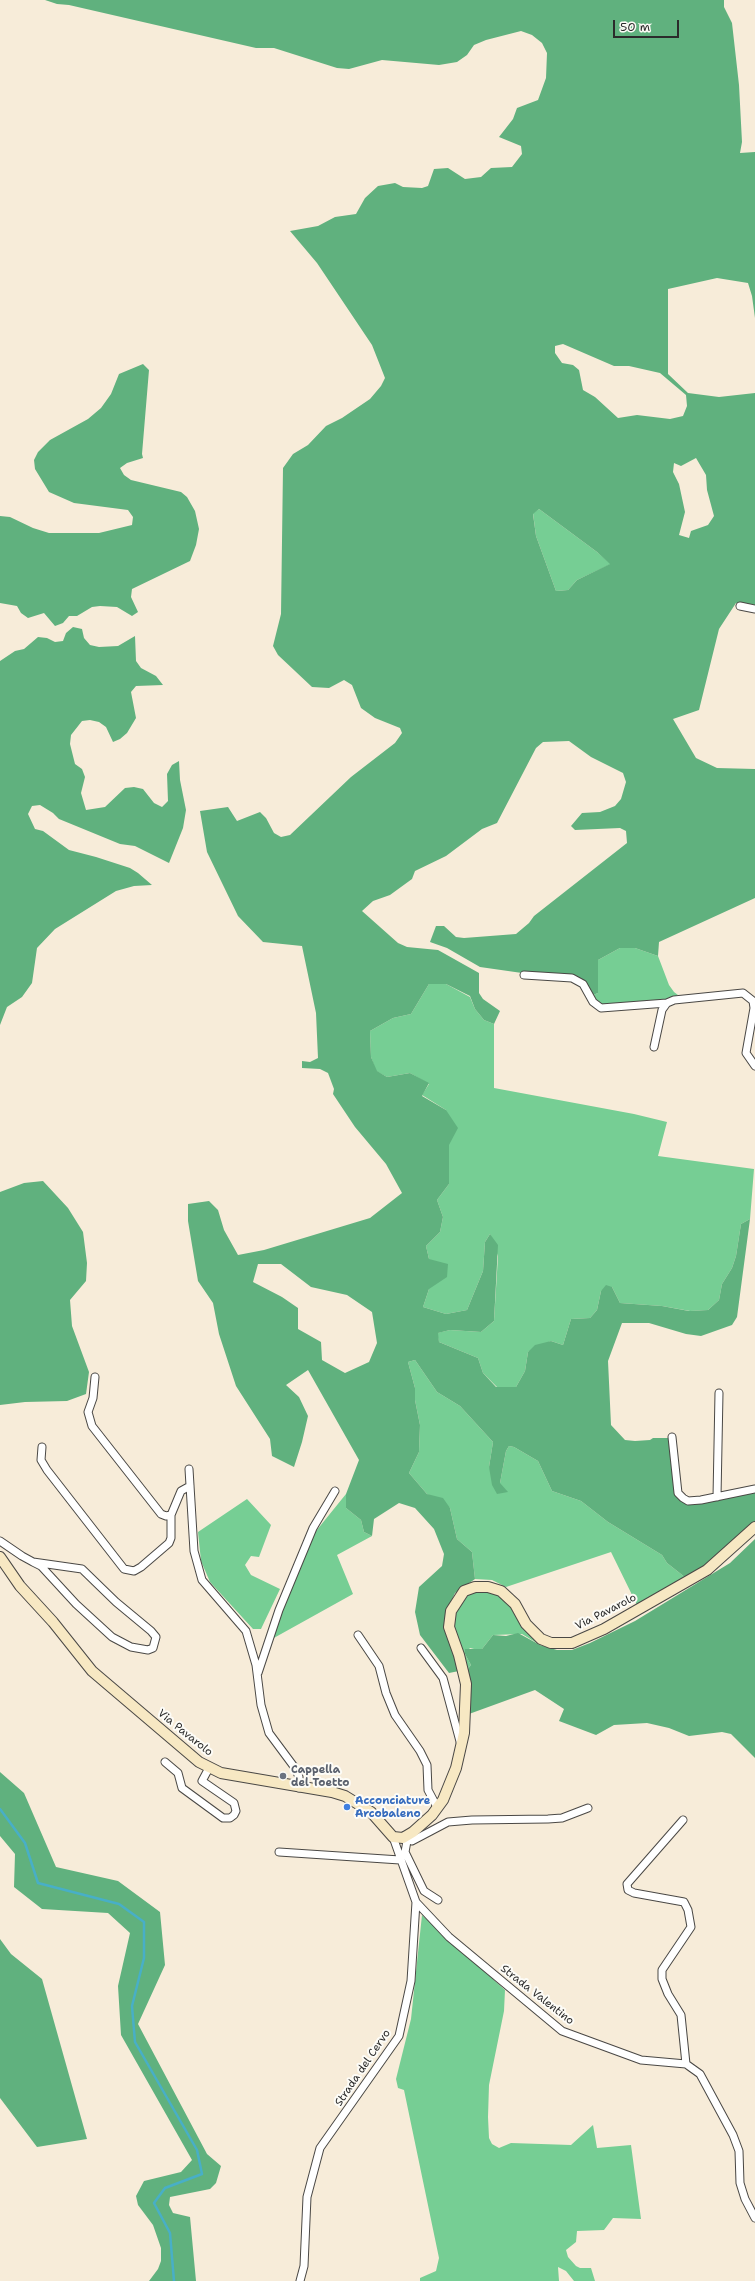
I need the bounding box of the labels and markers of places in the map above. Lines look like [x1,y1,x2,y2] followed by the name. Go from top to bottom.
[291,1763,350,1789] place label: Cappella del Toetto
[278,1771,288,1781] marker: Cappella del Toetto
[355,1794,430,1820] place label: Acconciature Arcobaleno
[342,1802,352,1812] marker: Acconciature Arcobaleno

